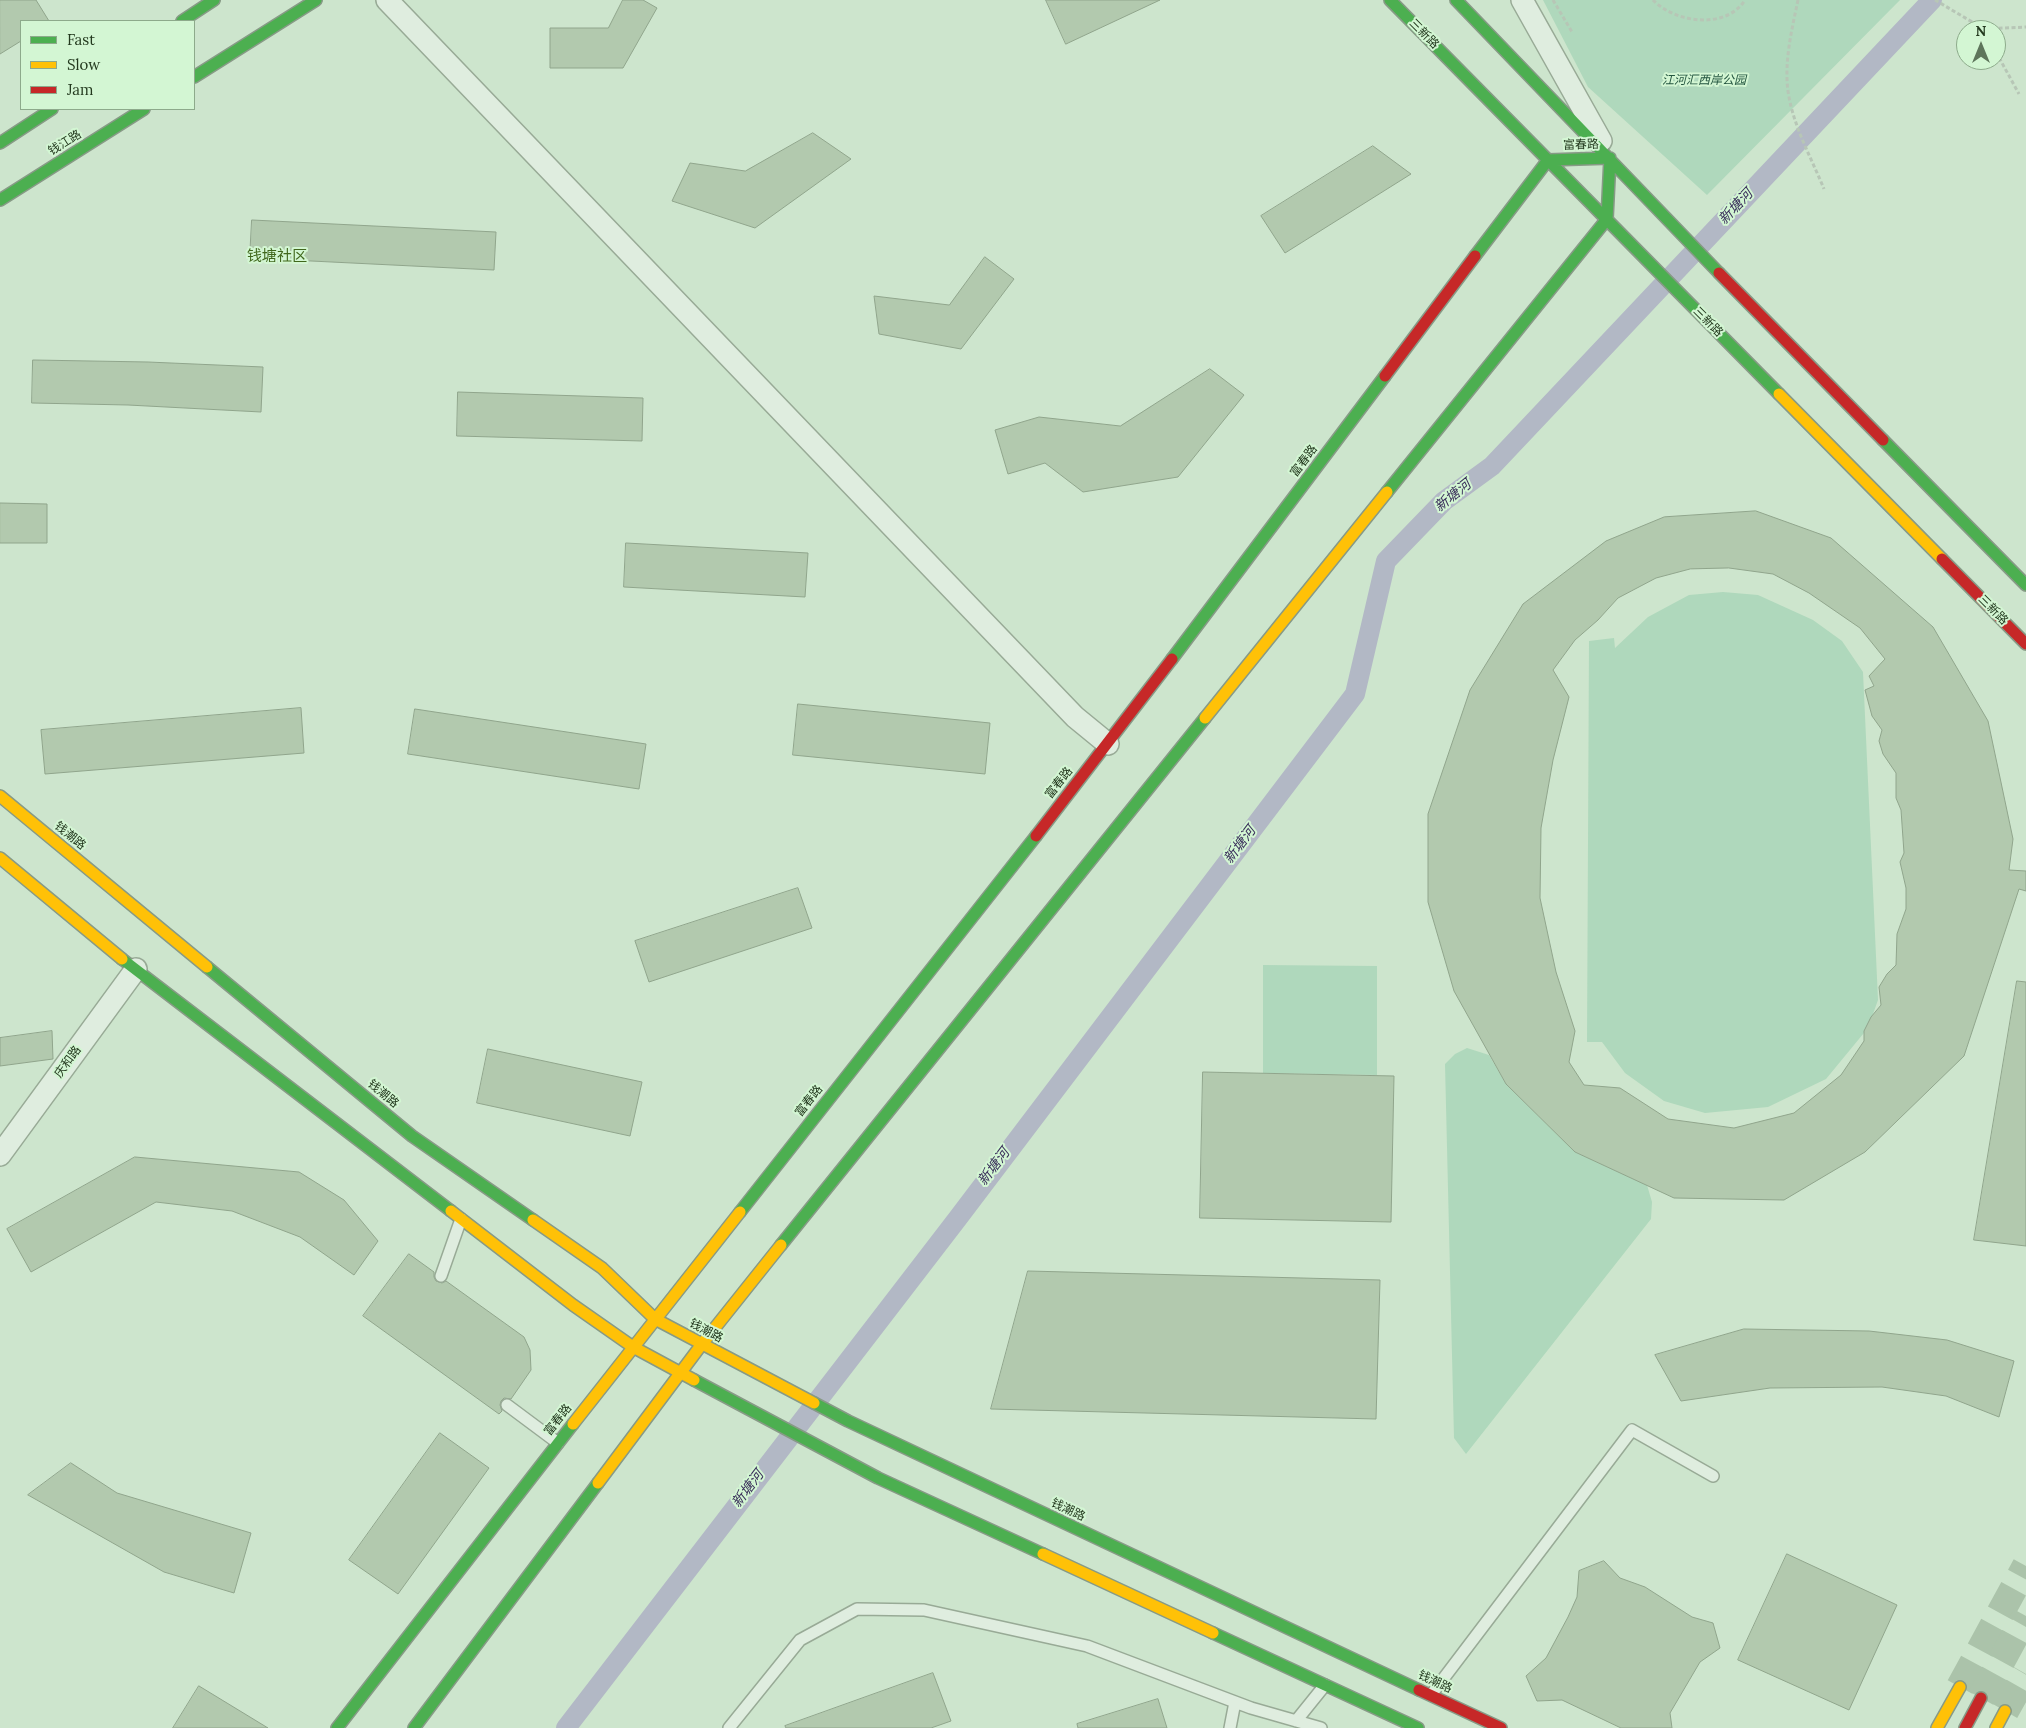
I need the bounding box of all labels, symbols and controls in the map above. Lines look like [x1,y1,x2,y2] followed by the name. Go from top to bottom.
[1406,16,1442,52] street label: 三新路
[20,20,195,110] legend
[1956,20,2006,70] north arrow
[1976,22,1986,40] text: N
[67,30,95,49] text: Fast
[67,55,100,74] text: Slow
[1662,74,1746,88] park label: 江河汇西岸公园
[67,80,94,99] text: Jam
[46,127,84,159] street label: 钱江路
[1563,137,1599,153] street label: 富春路
[1716,186,1756,228] water label: 新塘河
[247,248,307,266] district label: 钱塘社区
[1690,304,1726,340] street label: 三新路
[1287,442,1321,480] street label: 富春路
[1431,476,1475,516] water label: 新塘河
[1975,592,2011,628] street label: 三新路
[1042,764,1076,802] street label: 富春路
[51,819,89,853] street label: 钱潮路
[1221,823,1259,867] water label: 新塘河
[52,1043,84,1081] street label: 庆和路
[365,1077,401,1111] street label: 钱潮路
[792,1082,826,1120] street label: 富春路
[975,1145,1013,1189] water label: 新塘河
[687,1316,725,1346] street label: 钱潮路
[541,1401,575,1439] street label: 富春路
[729,1467,767,1511] water label: 新塘河
[1049,1496,1087,1524] street label: 钱潮路
[1416,1668,1454,1696] street label: 钱潮路

